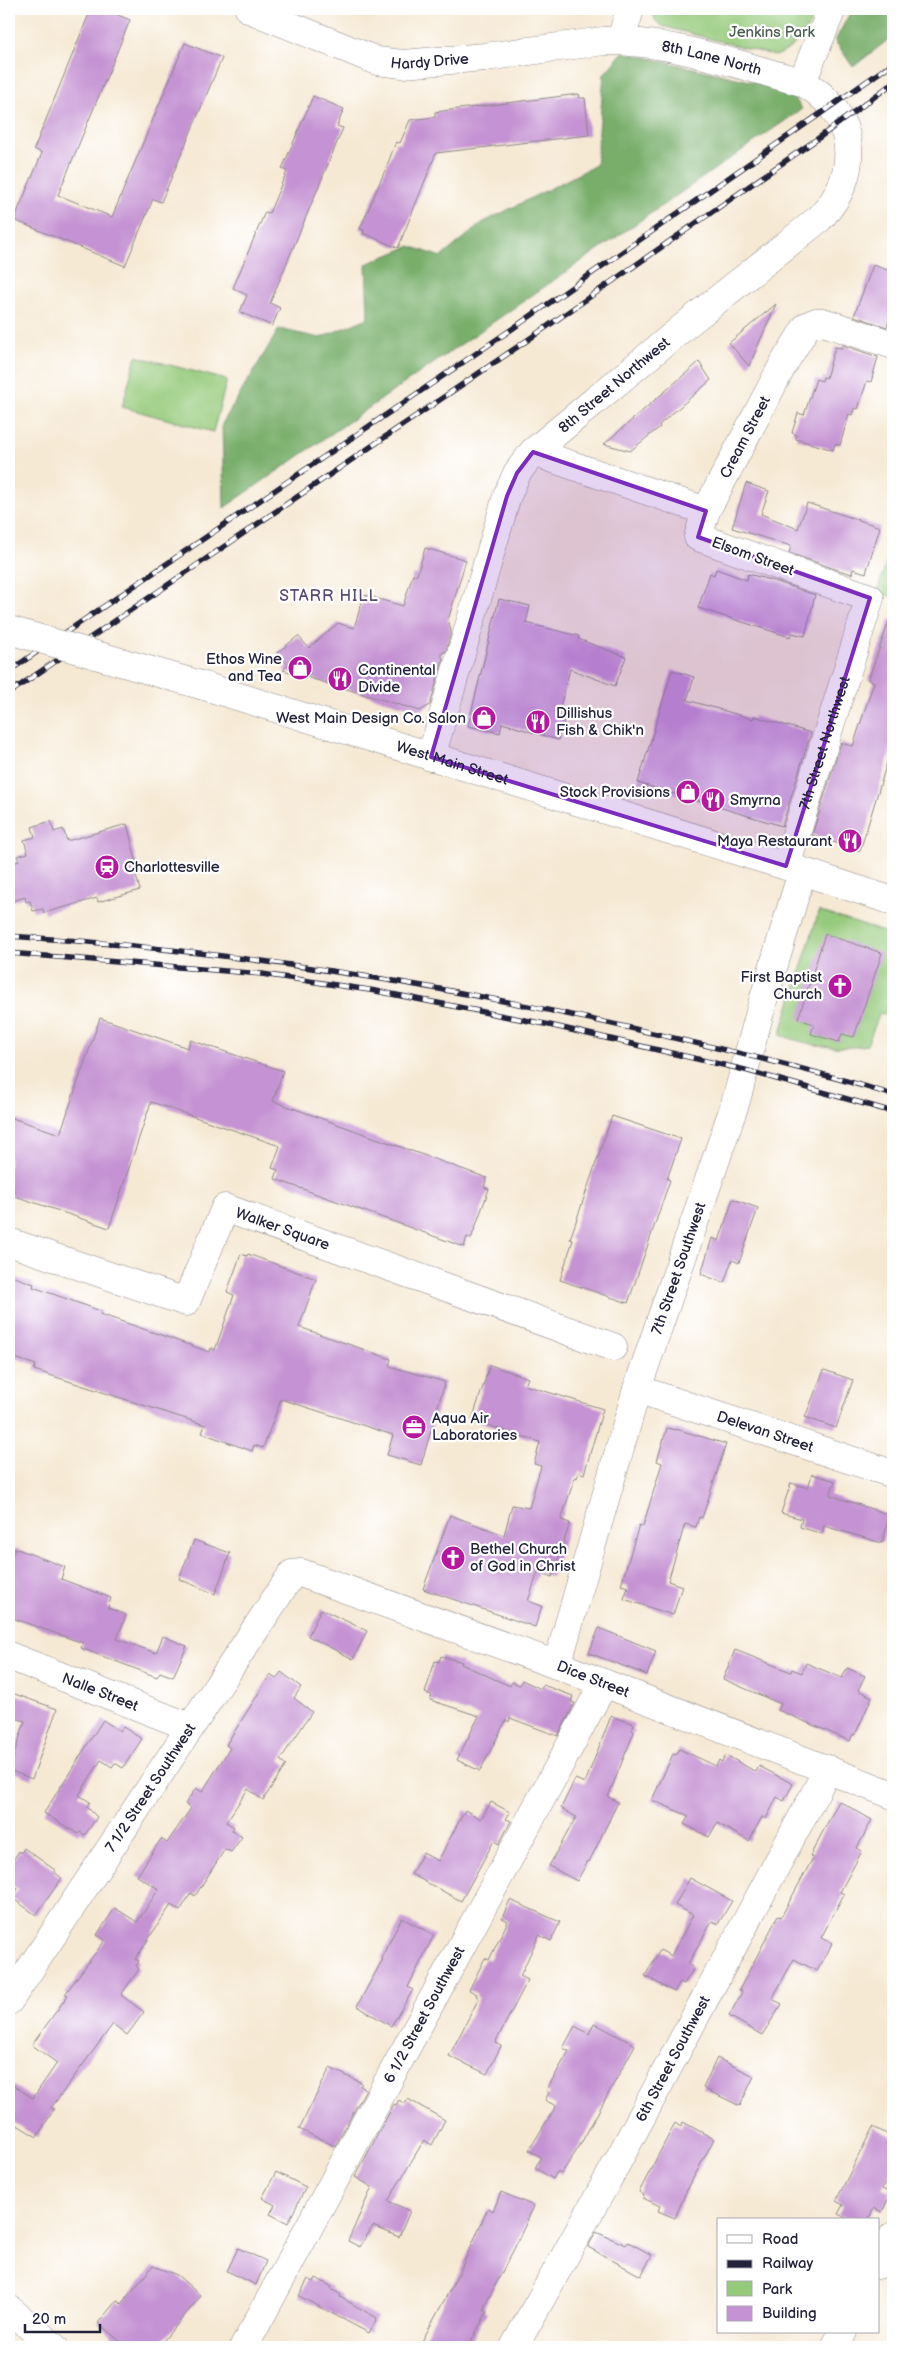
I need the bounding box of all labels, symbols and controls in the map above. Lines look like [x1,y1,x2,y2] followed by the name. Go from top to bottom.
[729,23,816,42] park label: Jenkins Park
[660,37,764,80] street label: 8th Lane North
[389,49,470,74] street label: Hardy Drive
[555,333,674,438] street label: 8th Street Northwest
[716,393,775,482] street label: Cream Street
[709,533,797,580] street label: Elsom Street
[279,587,379,606] district label: STARR HILL
[206,650,282,686] place label: Ethos Wine and Tea
[287,655,313,681] shop icon: Ethos Wine and Tea
[358,661,436,697] place label: Continental Divide
[327,666,353,692] restaurant icon: Continental Divide
[795,674,855,812] street label: 7th Street Northwest
[556,704,644,740] place label: Dillishus Fish & Chik'n
[471,705,497,731] shop icon: West Main Design Co. Salon
[276,709,466,728] place label: West Main Design Co. Salon
[525,709,551,735] restaurant icon: Dillishus Fish & Chik'n
[394,737,511,790] street label: West Main Street
[675,779,701,805] shop icon: Stock Provisions
[560,783,671,802] place label: Stock Provisions
[700,787,726,813] restaurant icon: Smyrna
[730,791,781,810] place label: Smyrna
[837,828,863,854] restaurant icon: Maya Restaurant
[717,832,832,851] place label: Maya Restaurant
[94,854,120,880] station icon: Charlottesville
[124,858,220,877] place label: Charlottesville
[741,968,822,1004] place label: First Baptist Church
[827,973,853,999] church icon: First Baptist Church
[647,1199,711,1337] street label: 7th Street Southwest
[233,1204,332,1255] street label: Walker Square
[714,1407,816,1457] street label: Delevan Street
[432,1409,518,1445] place label: Aqua Air Laboratories
[401,1414,427,1440] office icon: Aqua Air Laboratories
[470,1540,576,1576] place label: Bethel Church of God in Christ
[440,1545,466,1571] church icon: Bethel Church of God in Christ
[554,1657,632,1702] street label: Dice Street
[59,1669,141,1716] street label: Nalle Street
[101,1720,200,1856] street label: 7 1/2 Street Southwest
[380,1943,470,2087] street label: 6 1/2 Street Southwest
[632,1992,715,2125] street label: 6th Street Southwest
[717,2218,880,2334] legend
[762,2230,798,2249] text: Road
[762,2254,813,2273] text: Railway
[762,2280,793,2299] text: Park
[25,2301,100,2333] scale bar
[762,2304,817,2323] text: Building
[32,2310,66,2329] text: 20 m

